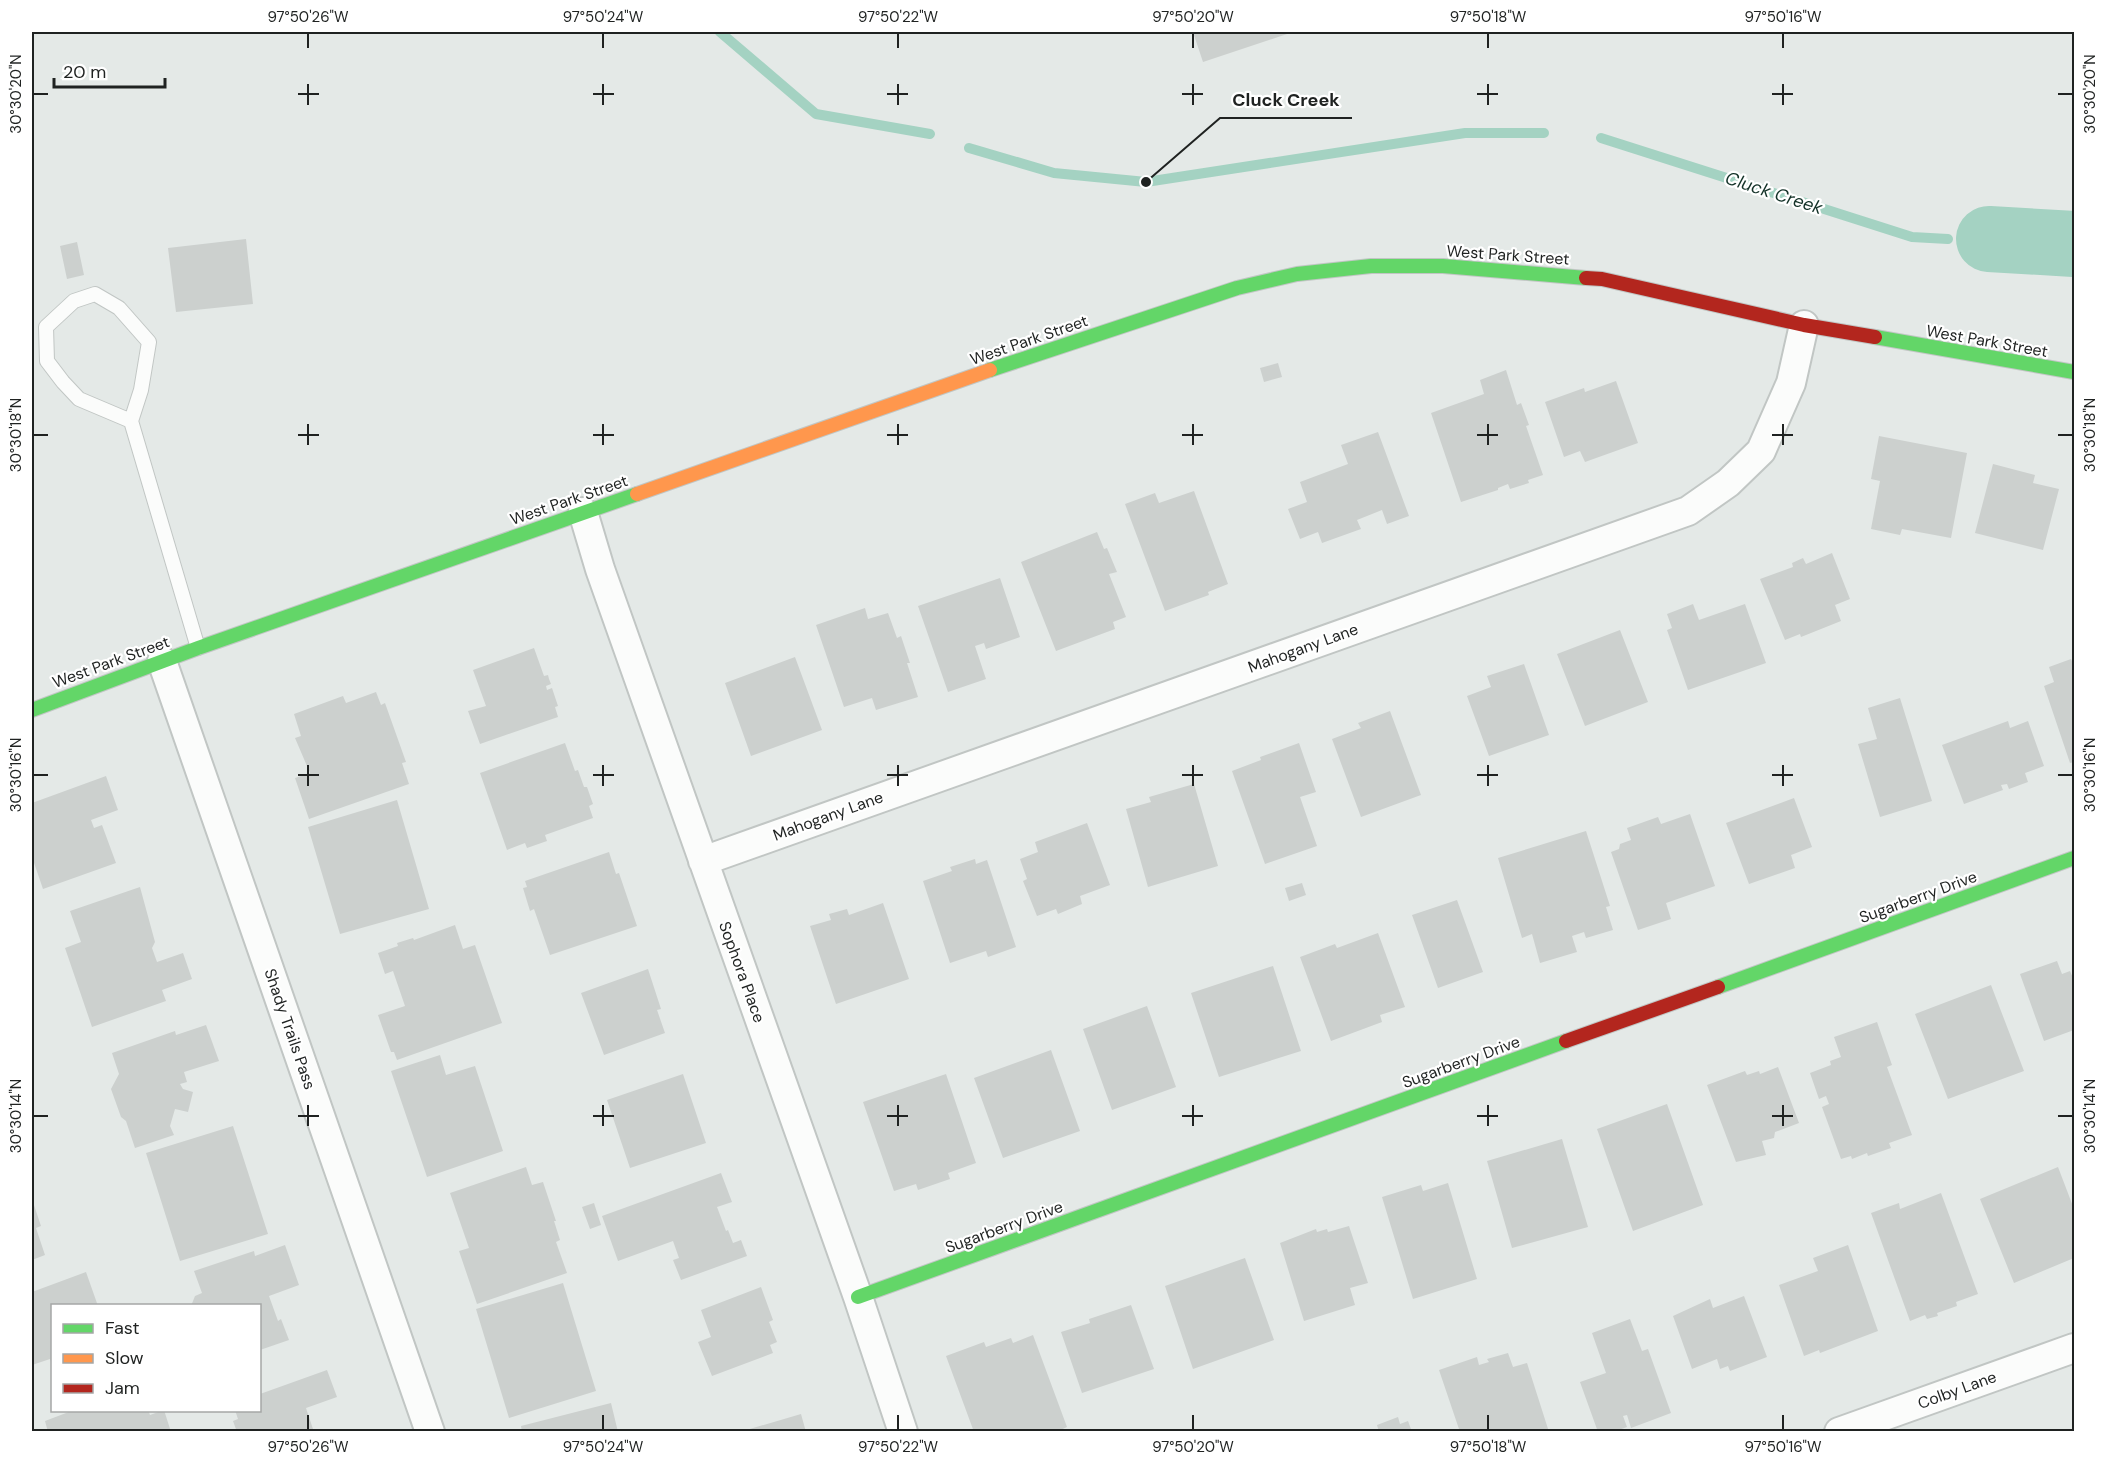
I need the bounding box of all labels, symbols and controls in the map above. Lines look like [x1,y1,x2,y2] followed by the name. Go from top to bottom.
[268,7,349,27] text: 97°50'26"W
[563,7,644,27] text: 97°50'24"W
[858,7,939,27] text: 97°50'22"W
[1152,7,1234,27] text: 97°50'20"W
[1450,7,1527,27] text: 97°50'18"W
[1745,7,1822,27] text: 97°50'16"W
[54,51,165,89] scale bar
[6,54,26,134] text: 30°30'20"N
[2080,54,2100,134] text: 30°30'20"N
[63,60,106,84] text: 20 m
[1220,82,1352,118] callout: Cluck Creek
[1232,88,1340,112] text: Cluck Creek
[1722,166,1826,220] water label: Cluck Creek
[1446,240,1570,270] street label: West Park Street
[967,310,1091,370] street label: West Park Street
[1925,320,2049,362] street label: West Park Street
[6,398,26,472] text: 30°30'18"N
[2080,398,2100,472] text: 30°30'18"N
[507,470,631,530] street label: West Park Street
[1245,618,1361,678] street label: Mahogany Lane
[50,631,172,693] street label: West Park Street
[6,738,26,812] text: 30°30'16"N
[2080,738,2100,812] text: 30°30'16"N
[770,786,886,846] street label: Mahogany Lane
[1856,866,1980,928] street label: Sugarberry Drive
[714,919,770,1025] street label: Sophora Place
[259,966,321,1092] street label: Shady Trails Pass
[1399,1031,1523,1093] street label: Sugarberry Drive
[6,1079,26,1153] text: 30°30'14"N
[2080,1079,2100,1153] text: 30°30'14"N
[942,1196,1066,1258] street label: Sugarberry Drive
[51,1304,261,1412] legend
[105,1316,140,1340] text: Fast
[105,1346,144,1370] text: Slow
[1915,1366,1999,1414] street label: Colby Lane
[105,1376,140,1400] text: Jam
[268,1437,349,1457] text: 97°50'26"W
[563,1437,644,1457] text: 97°50'24"W
[858,1437,939,1457] text: 97°50'22"W
[1152,1437,1234,1457] text: 97°50'20"W
[1450,1437,1527,1457] text: 97°50'18"W
[1745,1437,1822,1457] text: 97°50'16"W

